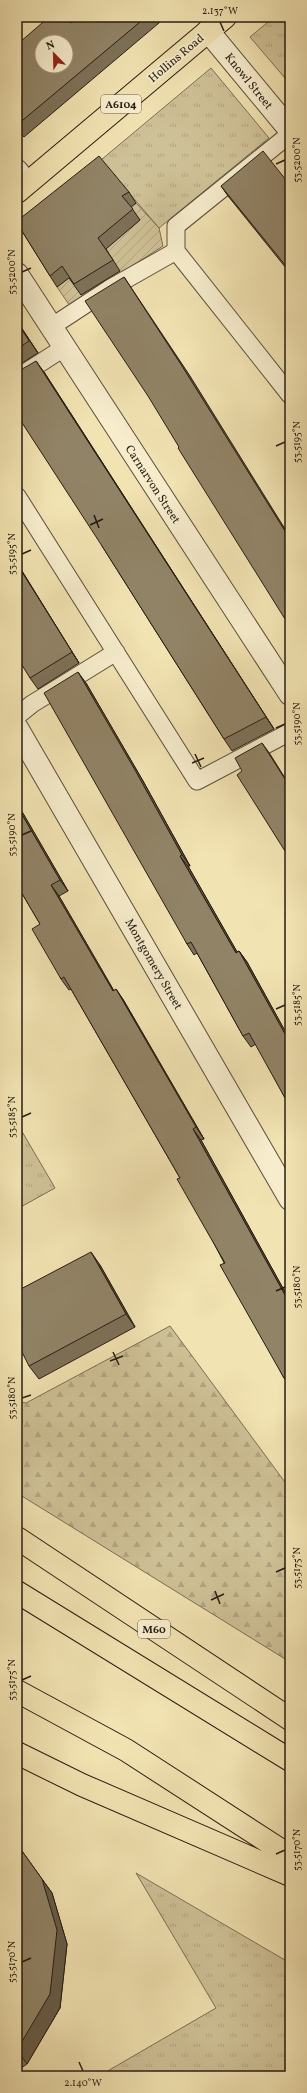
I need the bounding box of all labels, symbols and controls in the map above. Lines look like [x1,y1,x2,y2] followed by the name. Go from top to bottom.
[202,4,238,18] text: 2.137°W
[145,31,208,87] street label: Hollins Road
[34,34,74,74] north arrow
[44,38,57,55] text: N
[221,50,276,113] street label: Knowl Street
[101,95,141,113] road number: A6104
[290,137,304,183] text: 53.5200°N
[5,249,19,295] text: 53.5200°N
[290,420,304,463] text: 53.5195°N
[121,442,184,527] street label: Carnarvon Street
[5,532,19,575] text: 53.5195°N
[290,702,304,746] text: 53.5190°N
[5,813,19,857] text: 53.5190°N
[121,916,186,1013] street label: Montgomery Street
[290,984,304,1026] text: 53.5185°N
[5,1096,19,1138] text: 53.5185°N
[290,1265,304,1308] text: 53.5180°N
[5,1376,19,1419] text: 53.5180°N
[290,1547,304,1589] text: 53.5175°N
[138,1620,170,1638] road number: M60
[5,1659,19,1701] text: 53.5175°N
[290,1828,304,1871] text: 53.5170°N
[5,1940,19,1983] text: 53.5170°N
[64,2076,102,2090] text: 2.140°W

